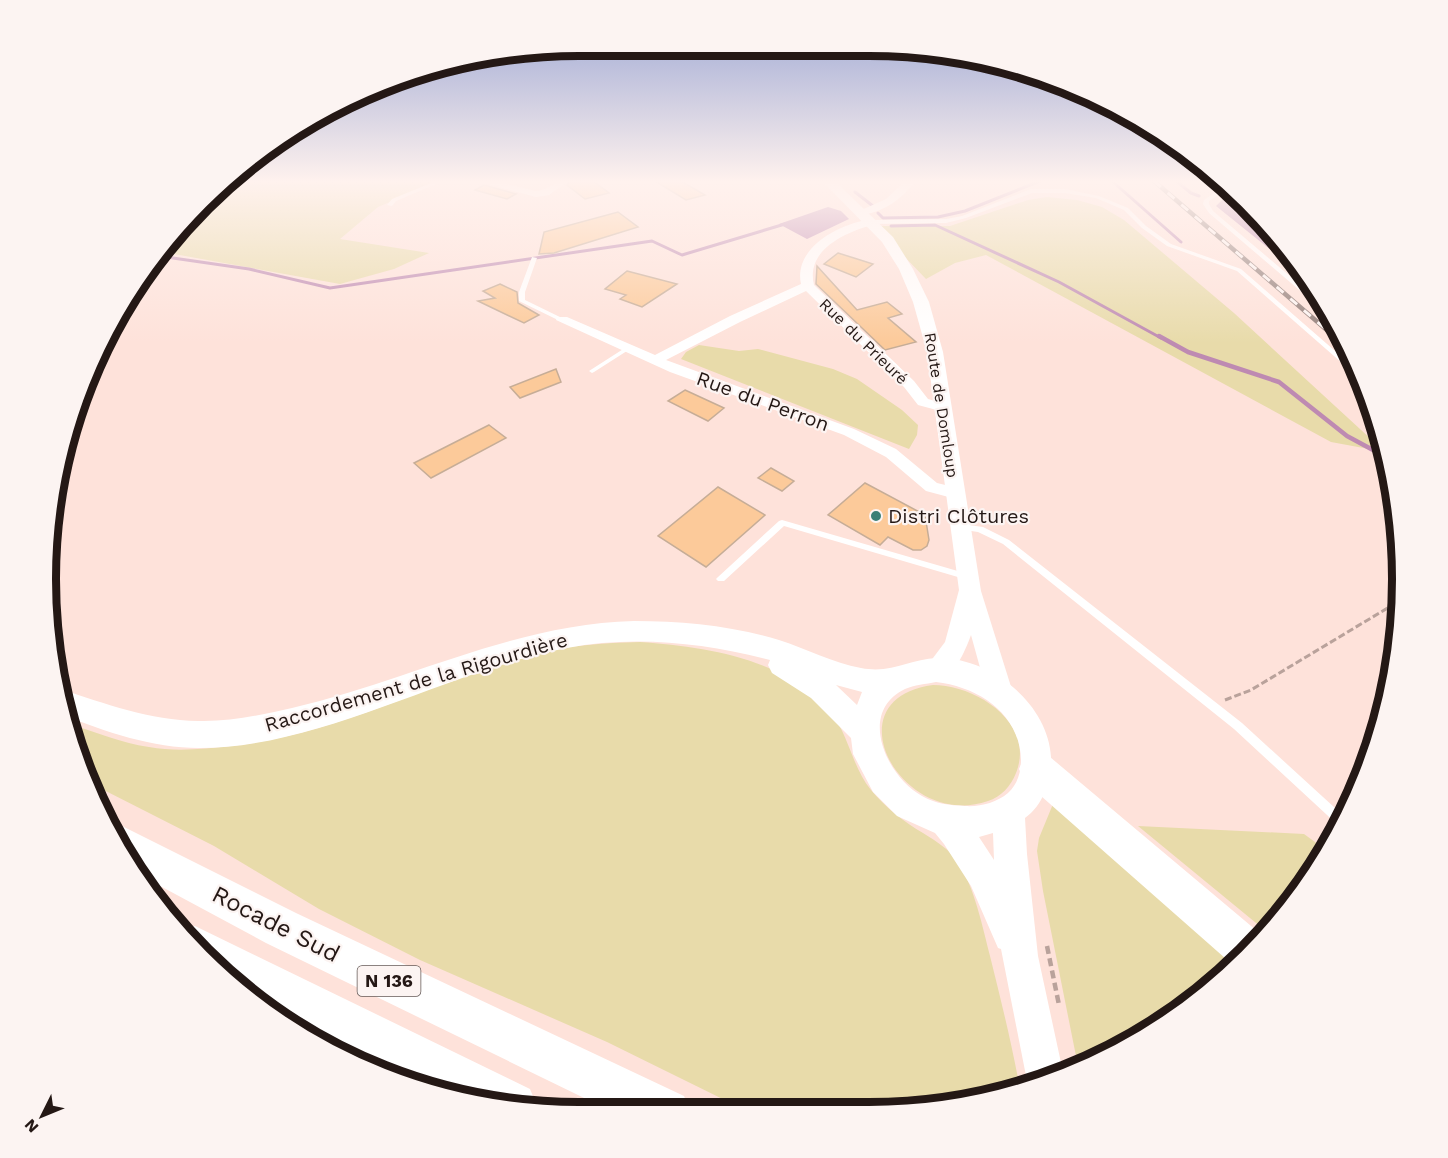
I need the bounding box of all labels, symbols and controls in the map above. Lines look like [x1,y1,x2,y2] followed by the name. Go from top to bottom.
[815,294,912,388] street label: Rue du Prieuré
[921,331,962,479] street label: Route de Domloup
[693,366,833,436] street label: Rue du Perron
[888,504,1029,528] place label: Distri Clôtures
[869,509,883,523] marker: Distri Clôtures
[262,627,570,737] street label: Raccordement de la Rigourdière
[208,880,344,968] street label: Rocade Sud
[358,966,420,996] road number: N 136
[12,1086,72,1146] north arrow
[20,1115,42,1137] text: N

